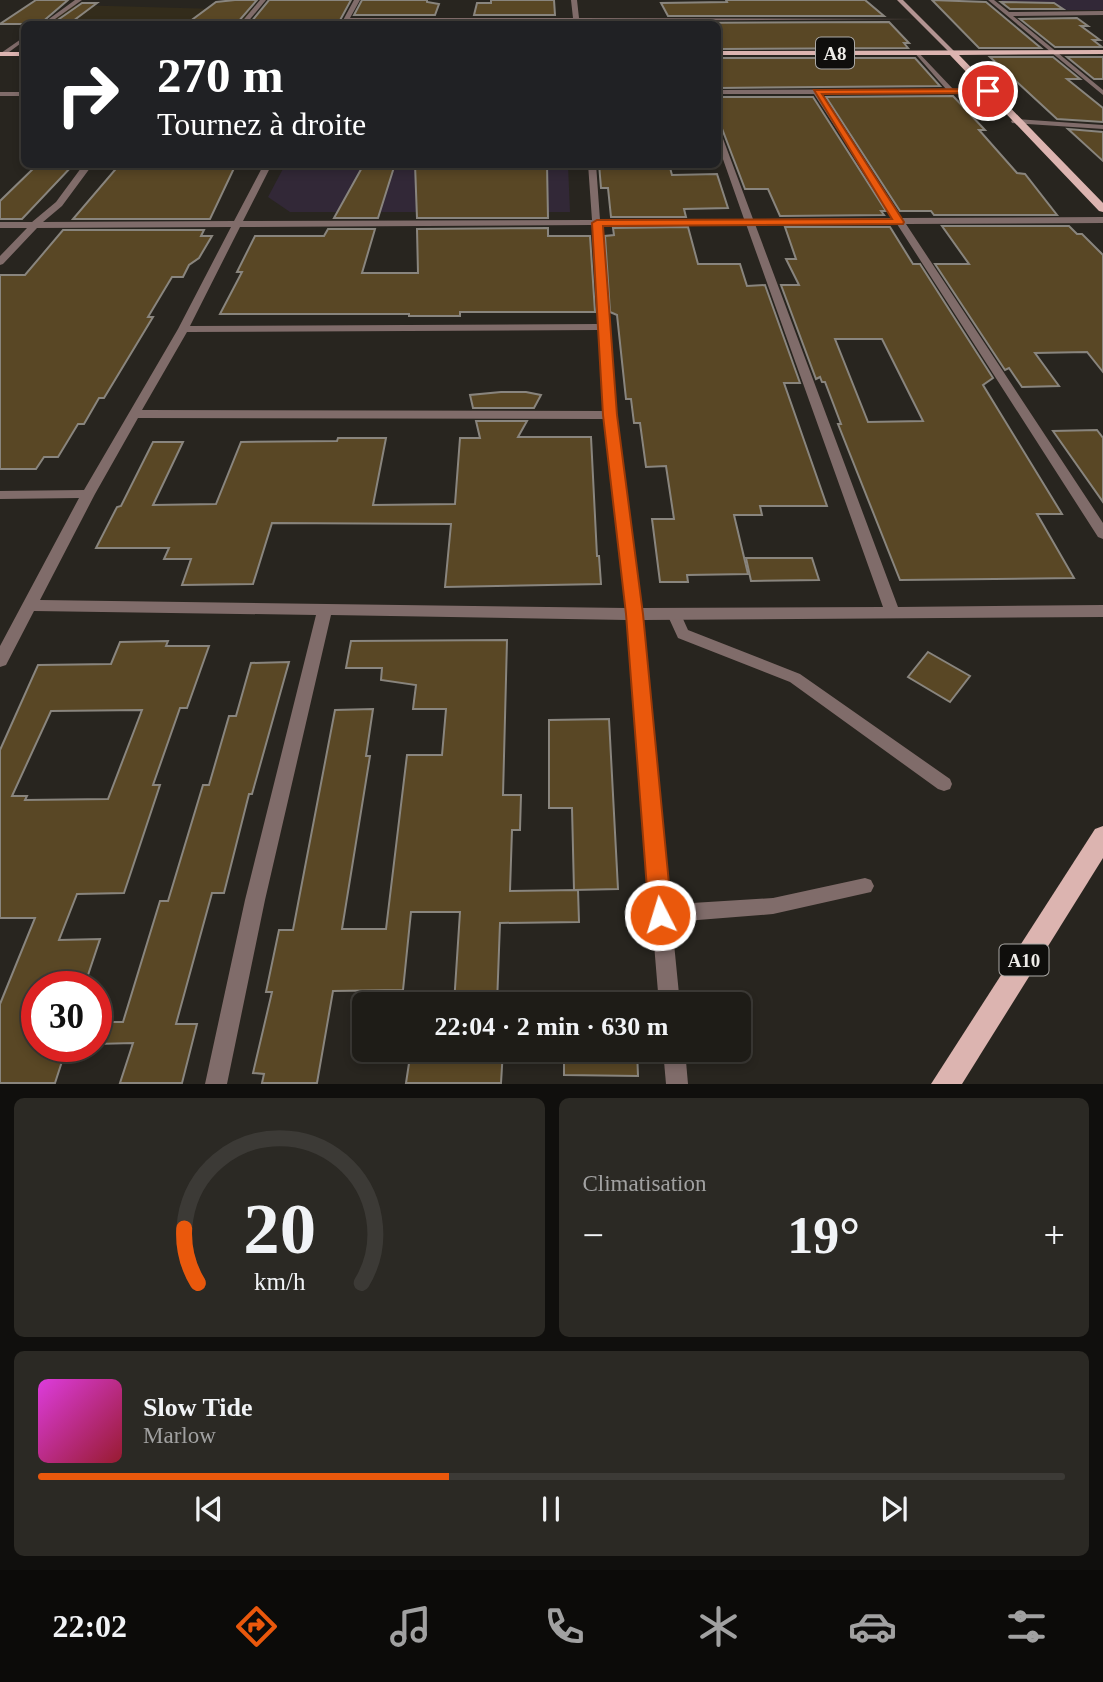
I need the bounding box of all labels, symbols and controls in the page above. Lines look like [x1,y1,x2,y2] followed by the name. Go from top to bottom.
[816,38,854,68] road number: A8
[157,48,284,103] text: 270 m
[42,49,133,140] icon: right
[958,61,1018,121] pin
[969,72,1007,110] icon: arrive
[157,106,366,142] text: Tournez à droite
[623,878,697,952] position arrow
[1000,944,1048,976] road number: A10
[21,971,112,1062] speed limit sign: 30
[435,1012,669,1041] text: 22:04 · 2 min · 630 m
[583,1171,706,1196] text: Climatisation
[243,1189,316,1270] text: 20
[787,1207,860,1264] text: 19°
[583,1214,604,1256] text: −
[1044,1214,1065,1256] text: +
[254,1268,305,1295] text: km/h
[143,1393,253,1422] text: Slow Tide
[143,1423,216,1448] text: Marlow
[190,1490,228,1528] icon: previous
[532,1490,570,1528] icon: pause
[875,1490,913,1528] icon: next
[232,1602,281,1651] icon: directions
[386,1602,435,1651] icon: music
[540,1602,589,1651] icon: phone
[694,1602,743,1651] icon: climate
[848,1602,897,1651] icon: car
[1002,1602,1051,1651] icon: filters
[52,1608,127,1644] text: 22:02

